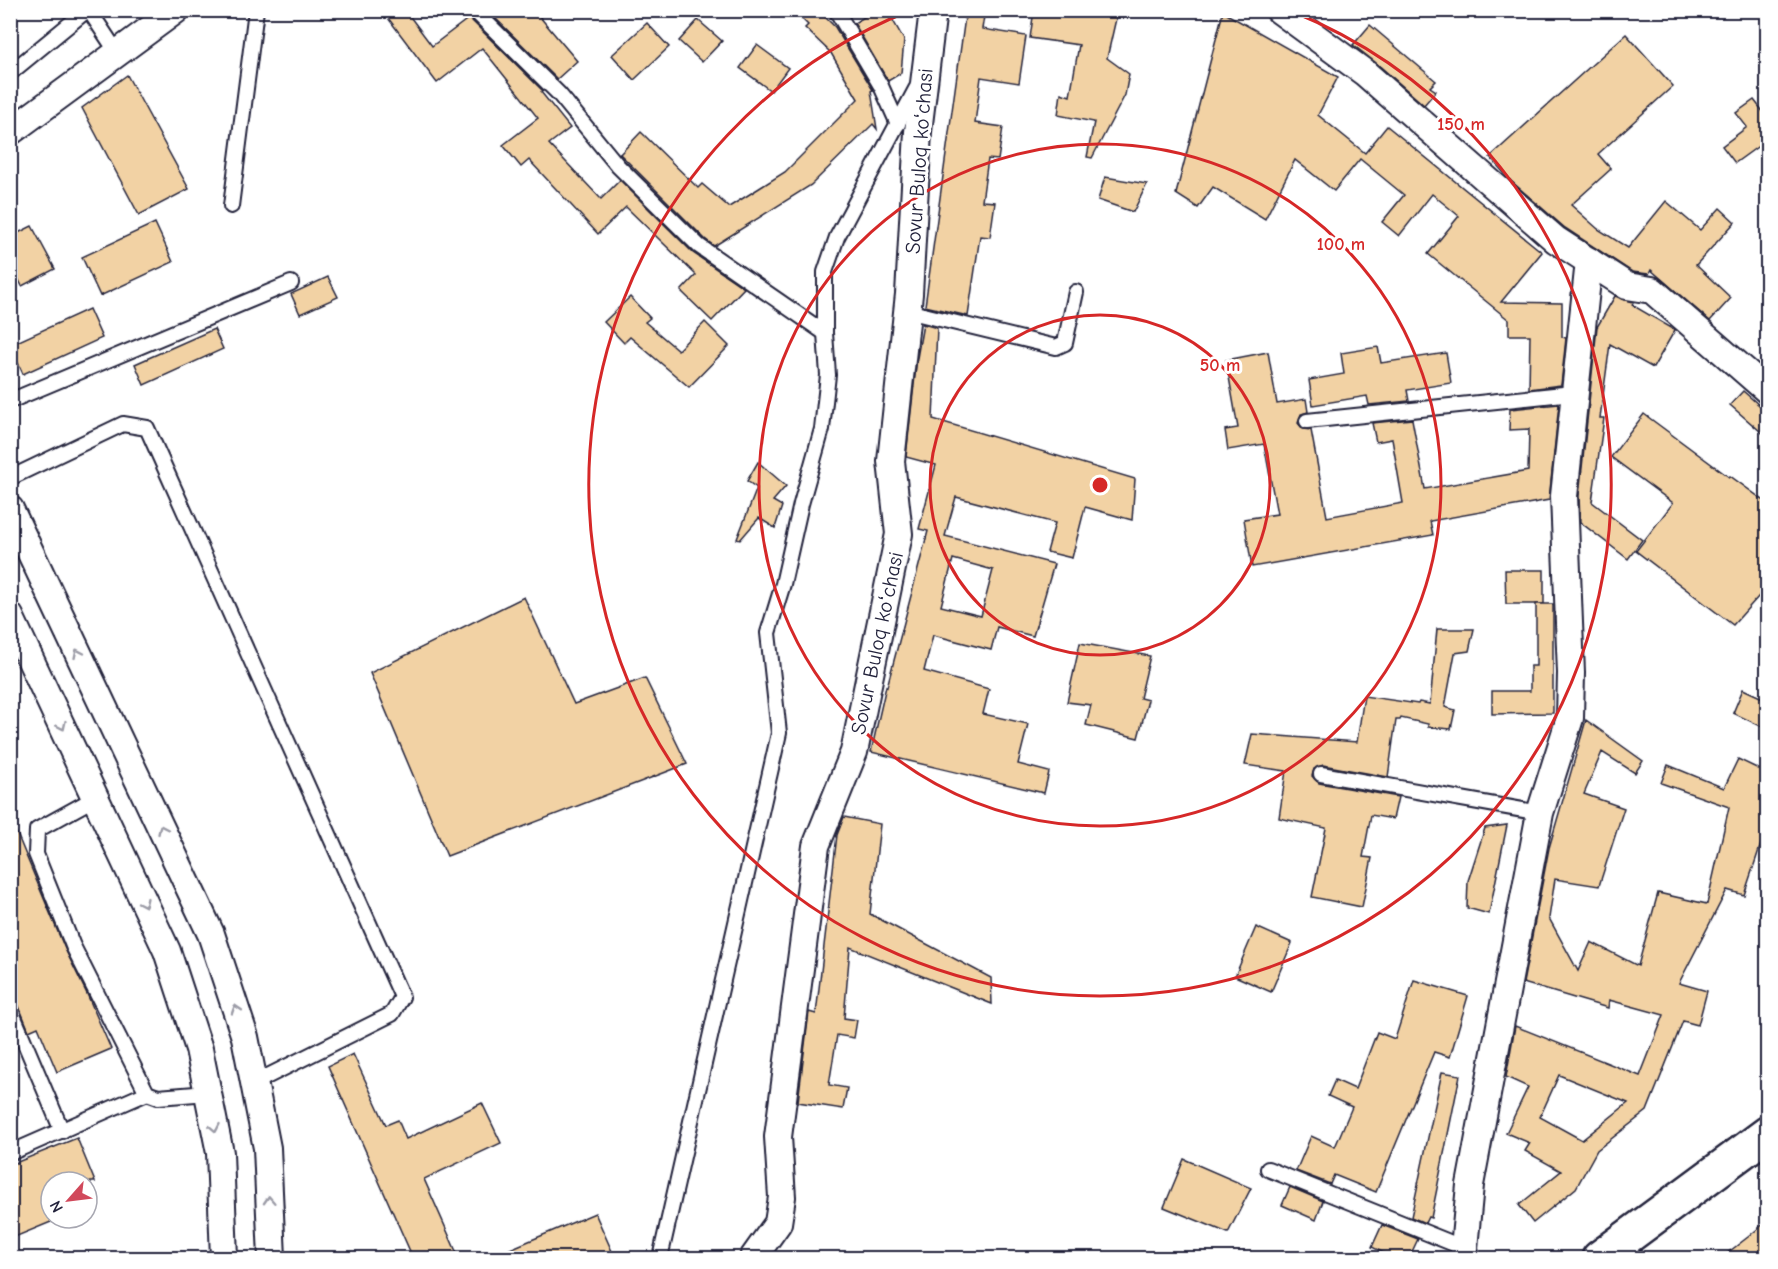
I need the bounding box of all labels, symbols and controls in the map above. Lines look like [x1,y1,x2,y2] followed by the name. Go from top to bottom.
[901,67,937,255] street label: Sovur Buloq koʻchasi
[1437,114,1485,135] text: 150 m
[1317,234,1365,255] text: 100 m
[1200,355,1240,376] text: 50 m
[1090,475,1110,495] centre of rings
[846,550,908,736] street label: Sovur Buloq koʻchasi
[74,648,86,659] one-way arrow
[54,720,66,731] one-way arrow
[157,824,169,835] one-way arrow
[137,897,149,908] one-way arrow
[231,1004,243,1015] one-way arrow
[208,1123,221,1133] one-way arrow
[39,1170,99,1230] north arrow
[263,1196,276,1205] one-way arrow
[46,1198,67,1215] text: N

